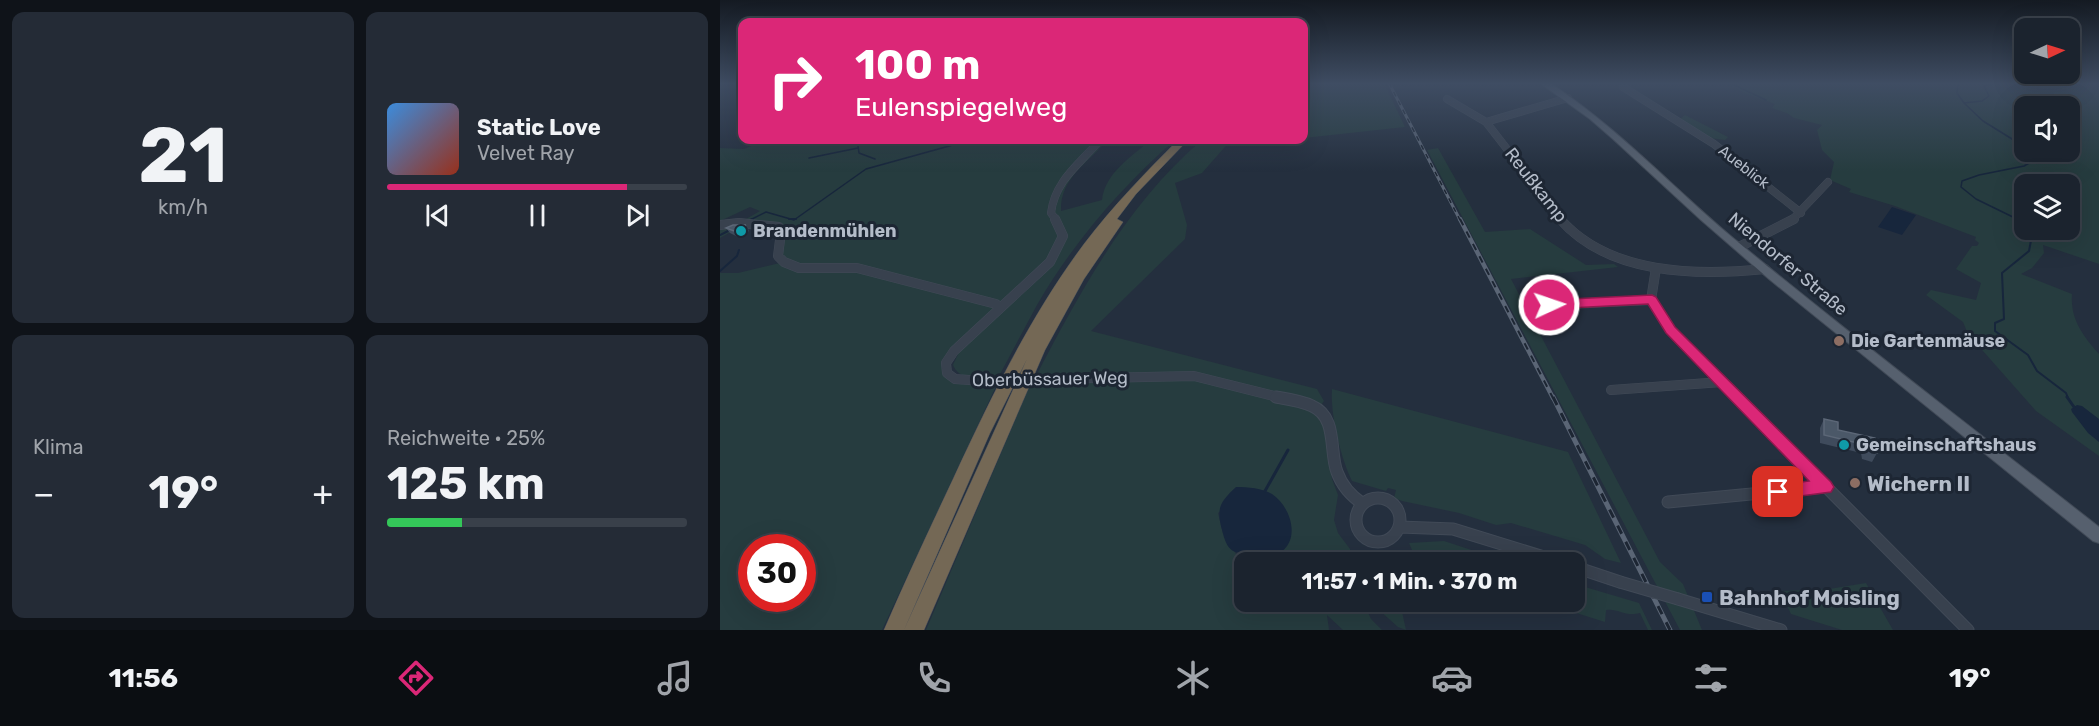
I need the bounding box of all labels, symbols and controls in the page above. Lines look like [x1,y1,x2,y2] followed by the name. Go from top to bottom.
[2014,18,2080,84] north arrow
[2014,18,2080,240] map controls
[855,40,980,90] text: 100 m
[756,42,834,120] icon: right
[855,91,1067,123] text: Eulenspiegelweg
[2014,96,2080,162] button: sound
[138,109,228,202] text: 21
[477,114,601,141] text: Static Love
[477,141,575,165] text: Velvet Ray
[1715,142,1773,193] street label: Aueblick
[1500,143,1572,227] street label: Reußkamp
[2014,174,2080,240] button: layers
[158,195,208,219] text: km/h
[421,199,454,232] icon: previous
[521,199,554,232] icon: pause
[621,199,654,232] icon: next
[1724,208,1852,320] street label: Niendorfer Straße
[753,220,897,242] place label: Brandenmühlen
[734,224,748,238] marker: Brandenmühlen
[1517,273,1581,337] position arrow
[1851,330,2006,352] place label: Die Gartenmäuse
[1832,334,1846,348] marker: Die Gartenmäuse
[972,367,1128,391] street label: Oberbüssauer Weg
[387,426,545,450] text: Reichweite · 25%
[1856,434,2037,456] place label: Gemeinschaftshaus
[33,435,84,459] text: Klima
[1837,438,1851,452] marker: Gemeinschaftshaus
[387,457,545,510] text: 125 km
[149,466,218,519] text: 19°
[1752,466,1803,517] pin
[1867,471,1970,496] place label: Wichern II
[33,474,54,513] text: −
[312,474,333,513] text: +
[1761,475,1794,508] icon: arrive
[1848,476,1862,490] marker: Wichern II
[738,534,816,612] speed limit sign: 30
[1302,568,1517,595] text: 11:57 · 1 Min. · 370 m
[1719,585,1900,610] place label: Bahnhof Moisling
[1700,590,1714,604] marker: Bahnhof Moisling
[395,657,437,699] icon: directions
[654,657,696,699] icon: music
[913,657,955,699] icon: phone
[1172,657,1214,699] icon: climate
[1431,657,1473,699] icon: car
[1690,657,1732,699] icon: filters
[108,662,178,694] text: 11:56
[1949,662,1990,694] text: 19°

